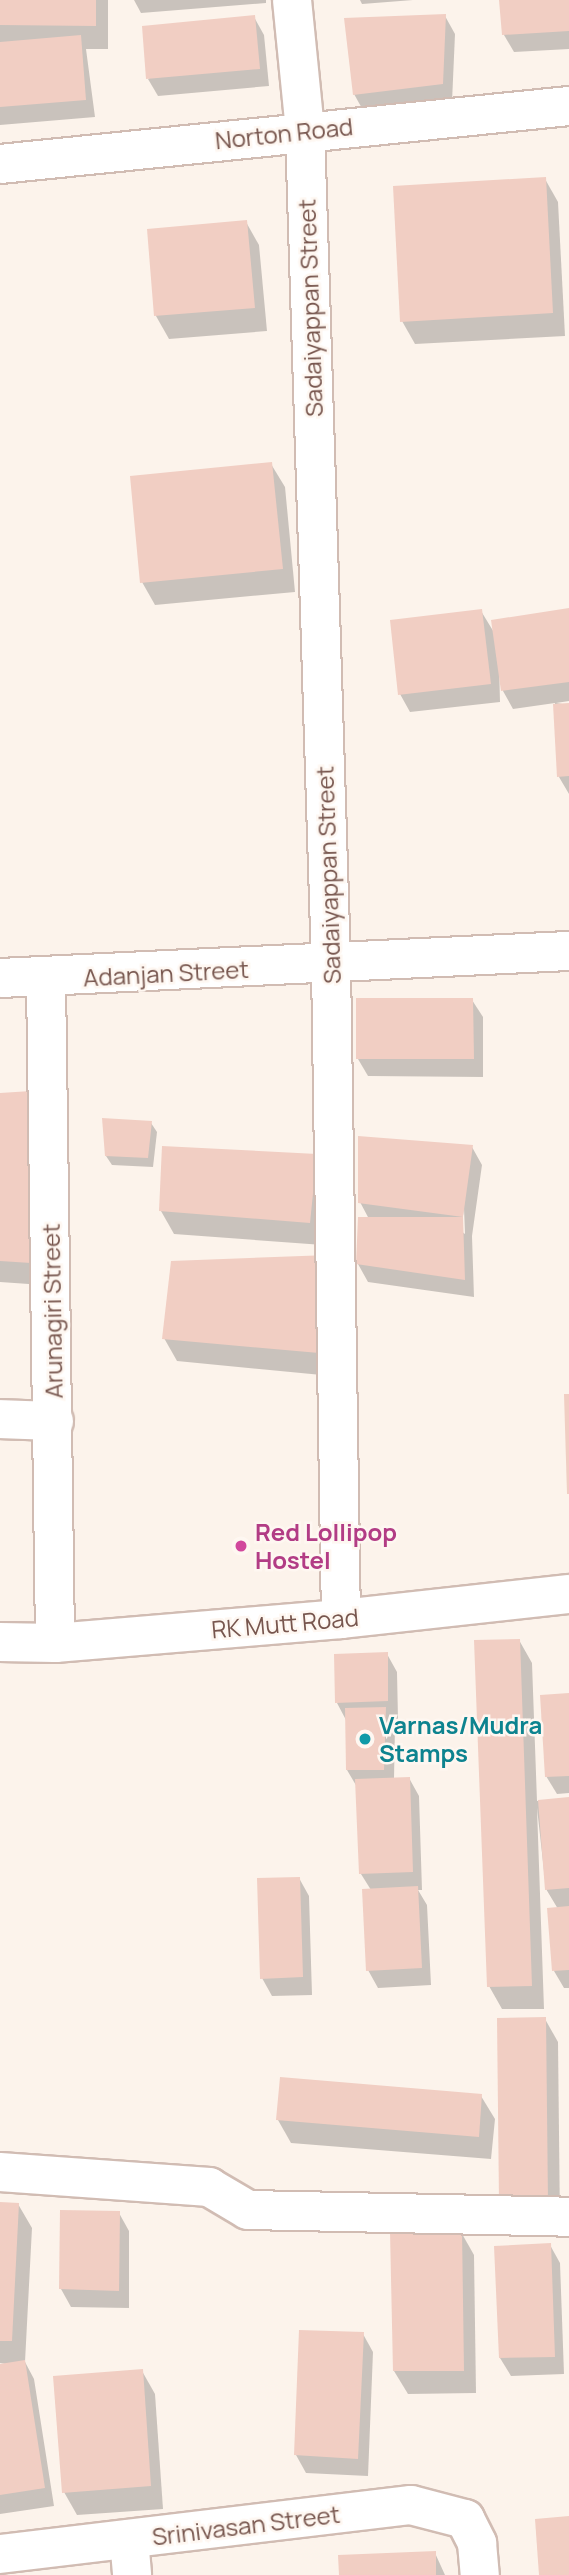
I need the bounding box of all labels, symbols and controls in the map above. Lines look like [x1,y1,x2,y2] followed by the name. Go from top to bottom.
[214,111,354,155] street label: Norton Road
[292,199,328,417] street label: Sadaiyappan Street
[310,766,346,984] street label: Sadaiyappan Street
[82,954,250,992] street label: Adanjan Street
[36,1223,68,1399] street label: Arunagiri Street
[255,1518,397,1574] place label: Red Lollipop Hostel
[233,1538,249,1554] marker: Red Lollipop Hostel
[210,1602,360,1644] street label: RK Mutt Road
[379,1711,542,1767] place label: Varnas/Mudra Stamps
[357,1731,373,1747] marker: Varnas/Mudra Stamps
[150,2499,342,2551] street label: Srinivasan Street

